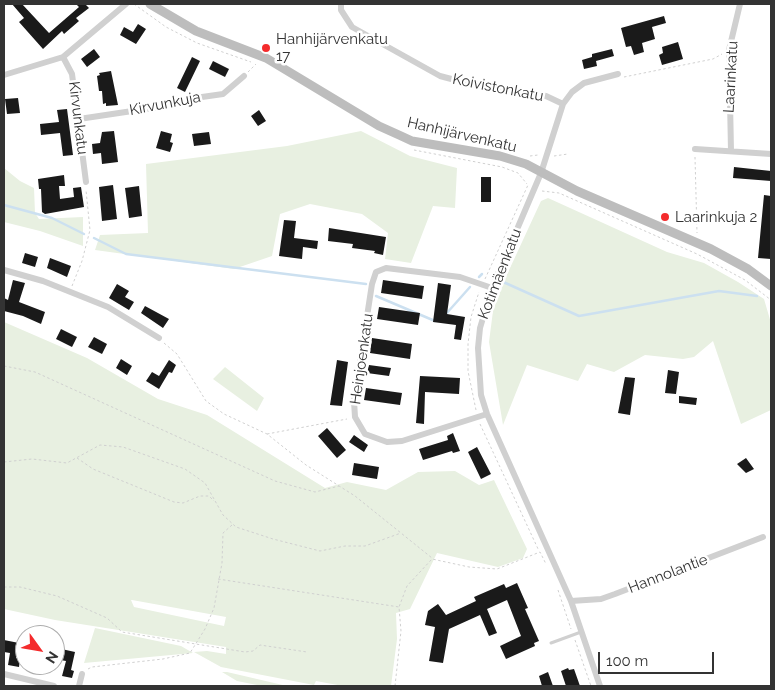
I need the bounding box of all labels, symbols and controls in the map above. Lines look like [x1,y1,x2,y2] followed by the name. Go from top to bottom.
[276,30,388,65] place label: Hanhijärvenkatu 17
[720,40,742,114] street label: Laarinkatu
[260,42,272,54] marker: Hanhijärvenkatu 17
[451,70,545,106] street label: Koivistonkatu
[65,80,91,156] street label: Kirvunkatu
[128,88,202,120] street label: Kirvunkuja
[405,114,519,156] street label: Hanhijärvenkatu
[675,208,757,226] place label: Laarinkuja 2
[659,211,671,223] marker: Laarinkuja 2
[474,226,526,322] street label: Kotimäenkatu
[347,312,377,406] street label: Heinjoenkatu
[626,551,710,597] street label: Hannolantie
[15,625,65,675] north arrow
[600,642,716,674] scale bar
[42,649,61,666] text: N
[606,652,648,670] text: 100 m

